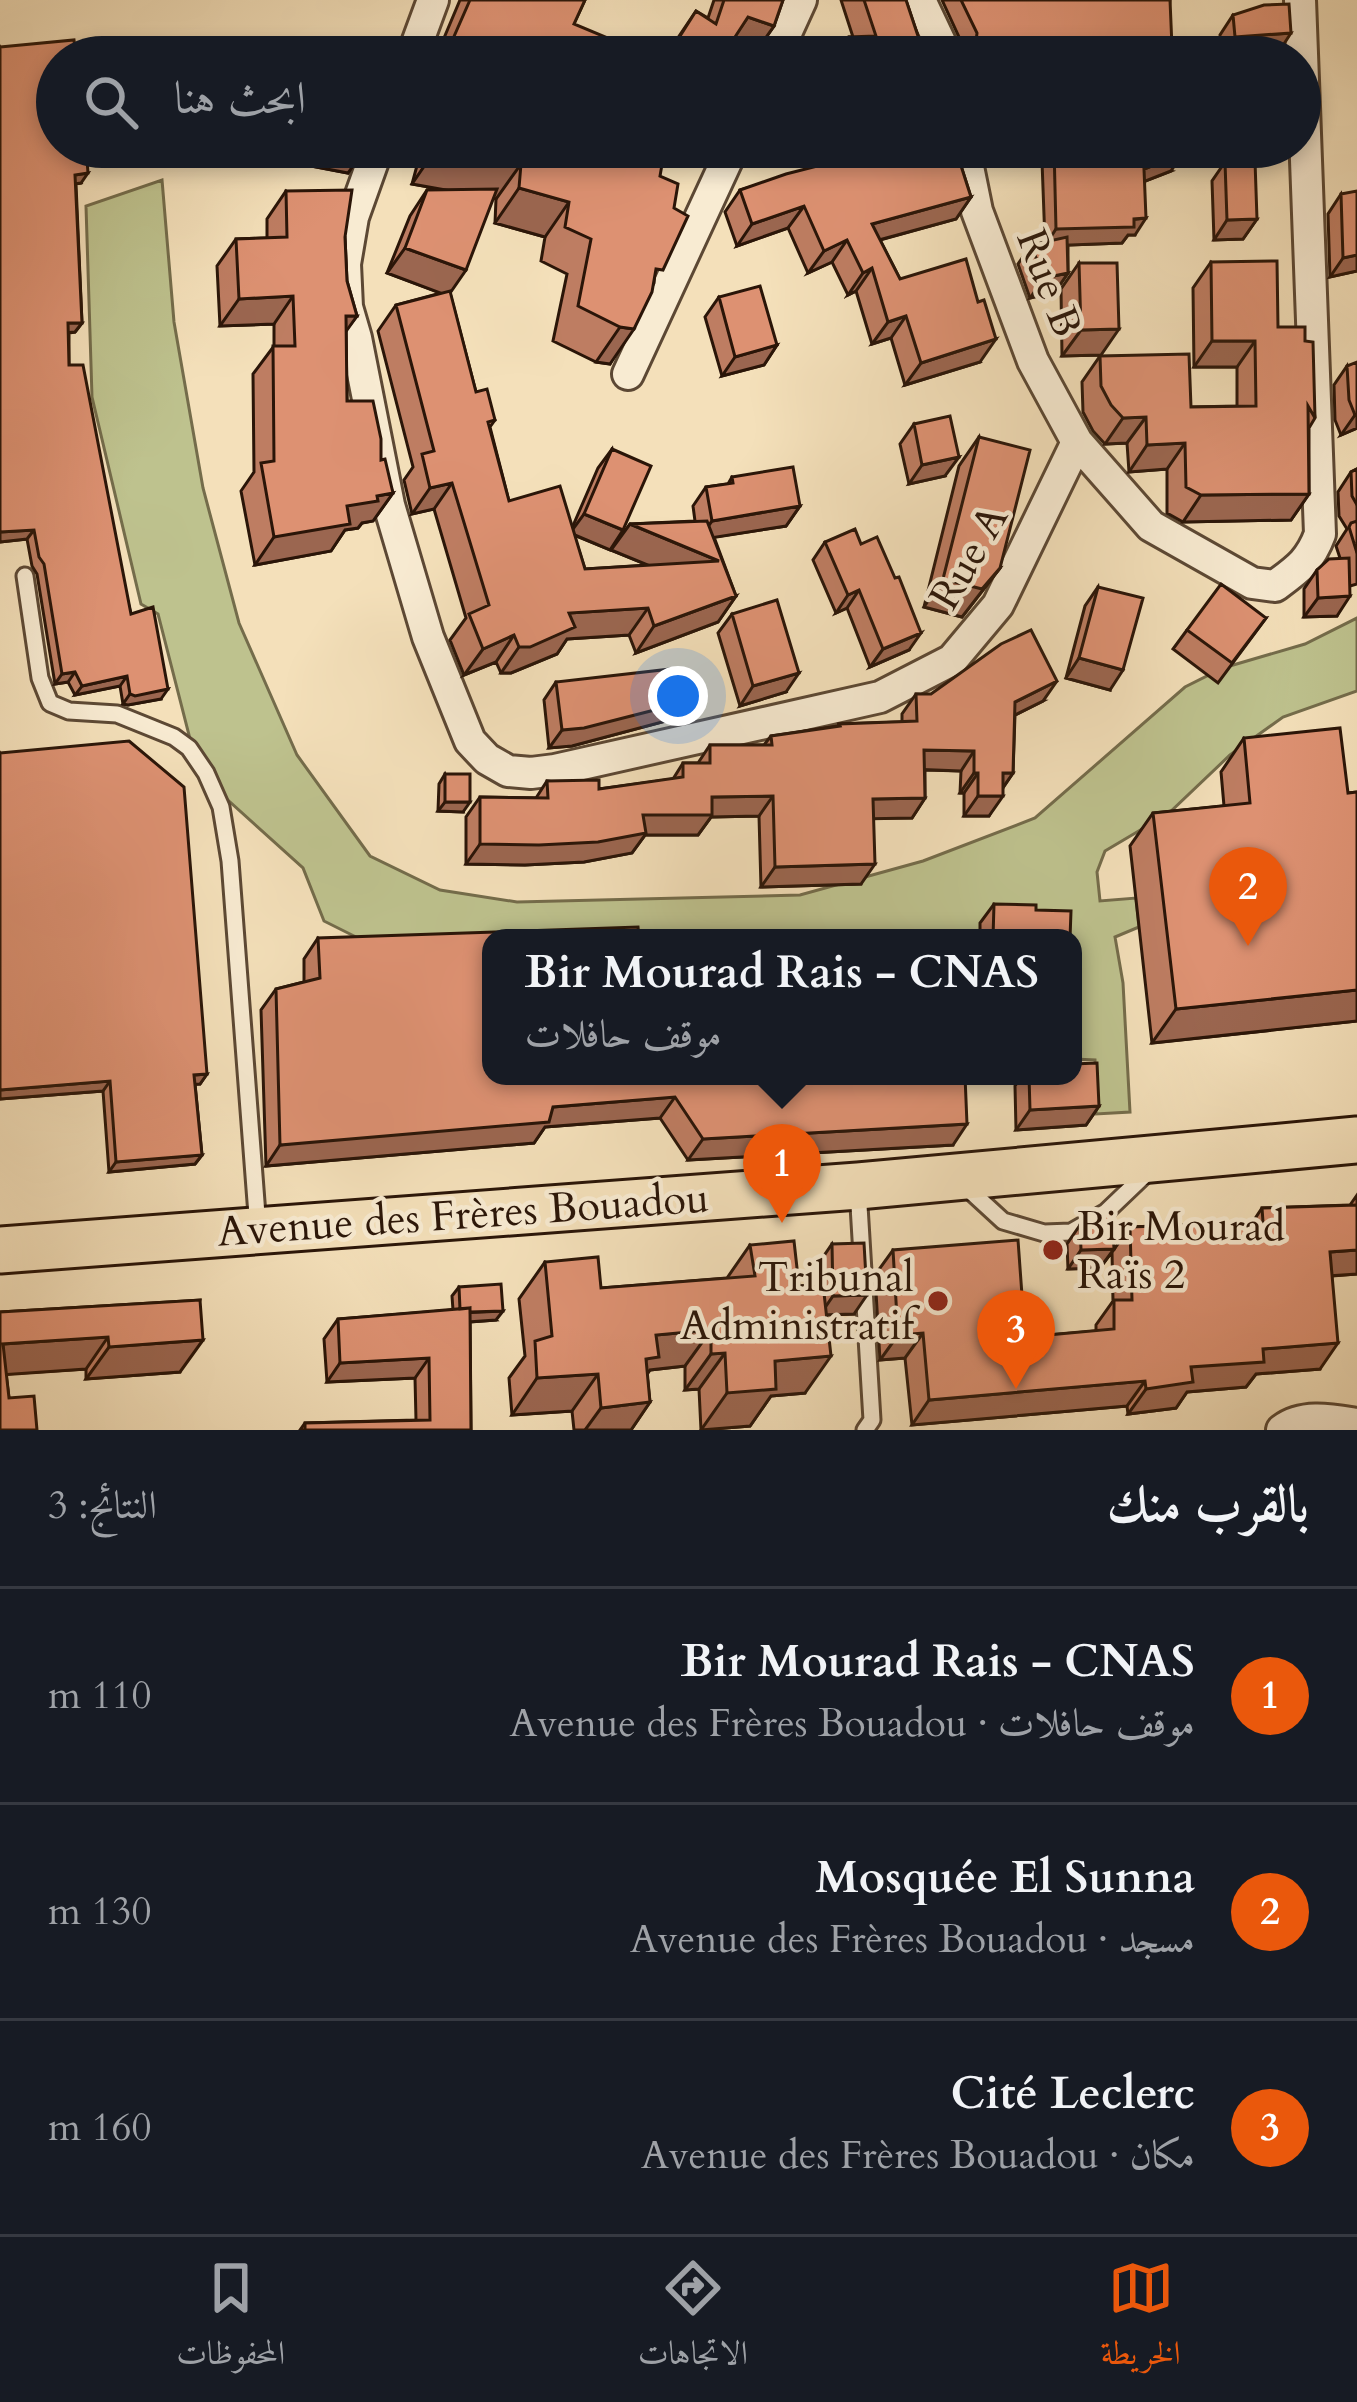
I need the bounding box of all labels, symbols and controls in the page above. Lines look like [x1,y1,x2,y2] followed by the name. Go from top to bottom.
[36,36,1321,168] search box
[174,68,306,129] text: ابحث هنا
[78,69,144,135] icon: search
[1002,221,1096,345] street label: Rue B
[916,494,1022,620] street label: Rue A
[648,666,708,726] your location
[1209,847,1287,946] pin: 2
[482,929,1082,1085] popup
[525,942,1039,1003] text: Bir Mourad Rais - CNAS
[525,1008,722,1061] text: موقف حافلات
[743,1124,821,1223] pin: 1
[215,1169,711,1261] street label: Avenue des Frères Bouadou
[1077,1198,1285,1303] place label: Bir Mourad Raïs 2
[1040,1237,1066,1263] marker: Bir Mourad Raïs 2
[680,1249,920,1354] place label: Tribunal Administratif
[925,1288,951,1314] marker: Tribunal Administratif
[977,1290,1055,1389] pin: 3
[1107,1470,1309,1540] text: بالقرب منك
[48,1479,157,1532] text: النتائج: 3
[681,1631,1195,1692] text: Bir Mourad Rais - CNAS
[48,1669,151,1722] text: 110 m
[1260,1669,1280,1722] text: 1
[510,1697,1195,1750] text: موقف حافلات · Avenue des Frères Bouadou
[815,1847,1195,1908] text: Mosquée El Sunna
[48,1885,151,1938] text: 130 m
[1260,1885,1280,1938] text: 2
[630,1913,1195,1966] text: مسجد · Avenue des Frères Bouadou
[950,2063,1195,2124] text: Cité Leclerc
[48,2101,151,2154] text: 160 m
[1260,2101,1280,2154] text: 3
[641,2129,1195,2182] text: مكان · Avenue des Frères Bouadou
[176,2255,285,2385] tab: المحفوظات
[638,2255,748,2385] tab: الاتجاهات
[1100,2255,1181,2385] tab: الخريطة

